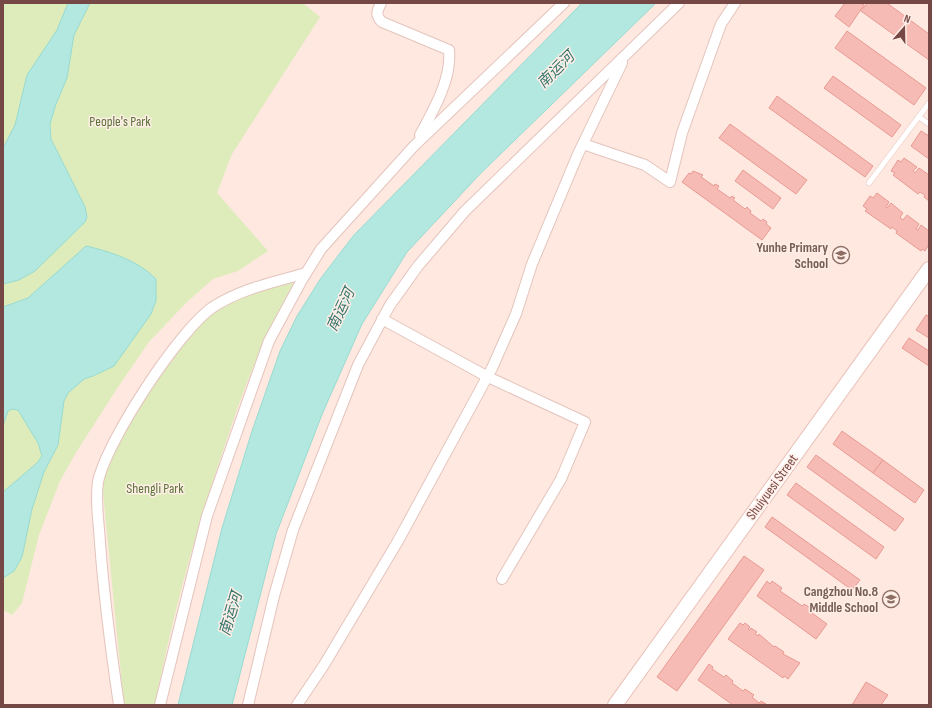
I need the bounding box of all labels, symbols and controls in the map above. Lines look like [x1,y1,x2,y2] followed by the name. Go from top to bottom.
[884,8,924,48] north arrow
[902,12,912,26] text: N
[533,45,581,93] water label: 南运河
[89,113,151,130] park label: People's Park
[757,239,828,272] place label: Yunhe Primary School
[831,245,851,265] school or university icon: Yunhe Primary School
[323,283,360,334] water label: 南运河
[743,451,801,523] street label: Shuiyuesi Street
[126,480,184,497] park label: Shengli Park
[804,583,878,616] place label: Cangzhou No.8 Middle School
[215,587,248,638] water label: 南运河
[881,589,901,609] school or university icon: Cangzhou No.8 Middle School

